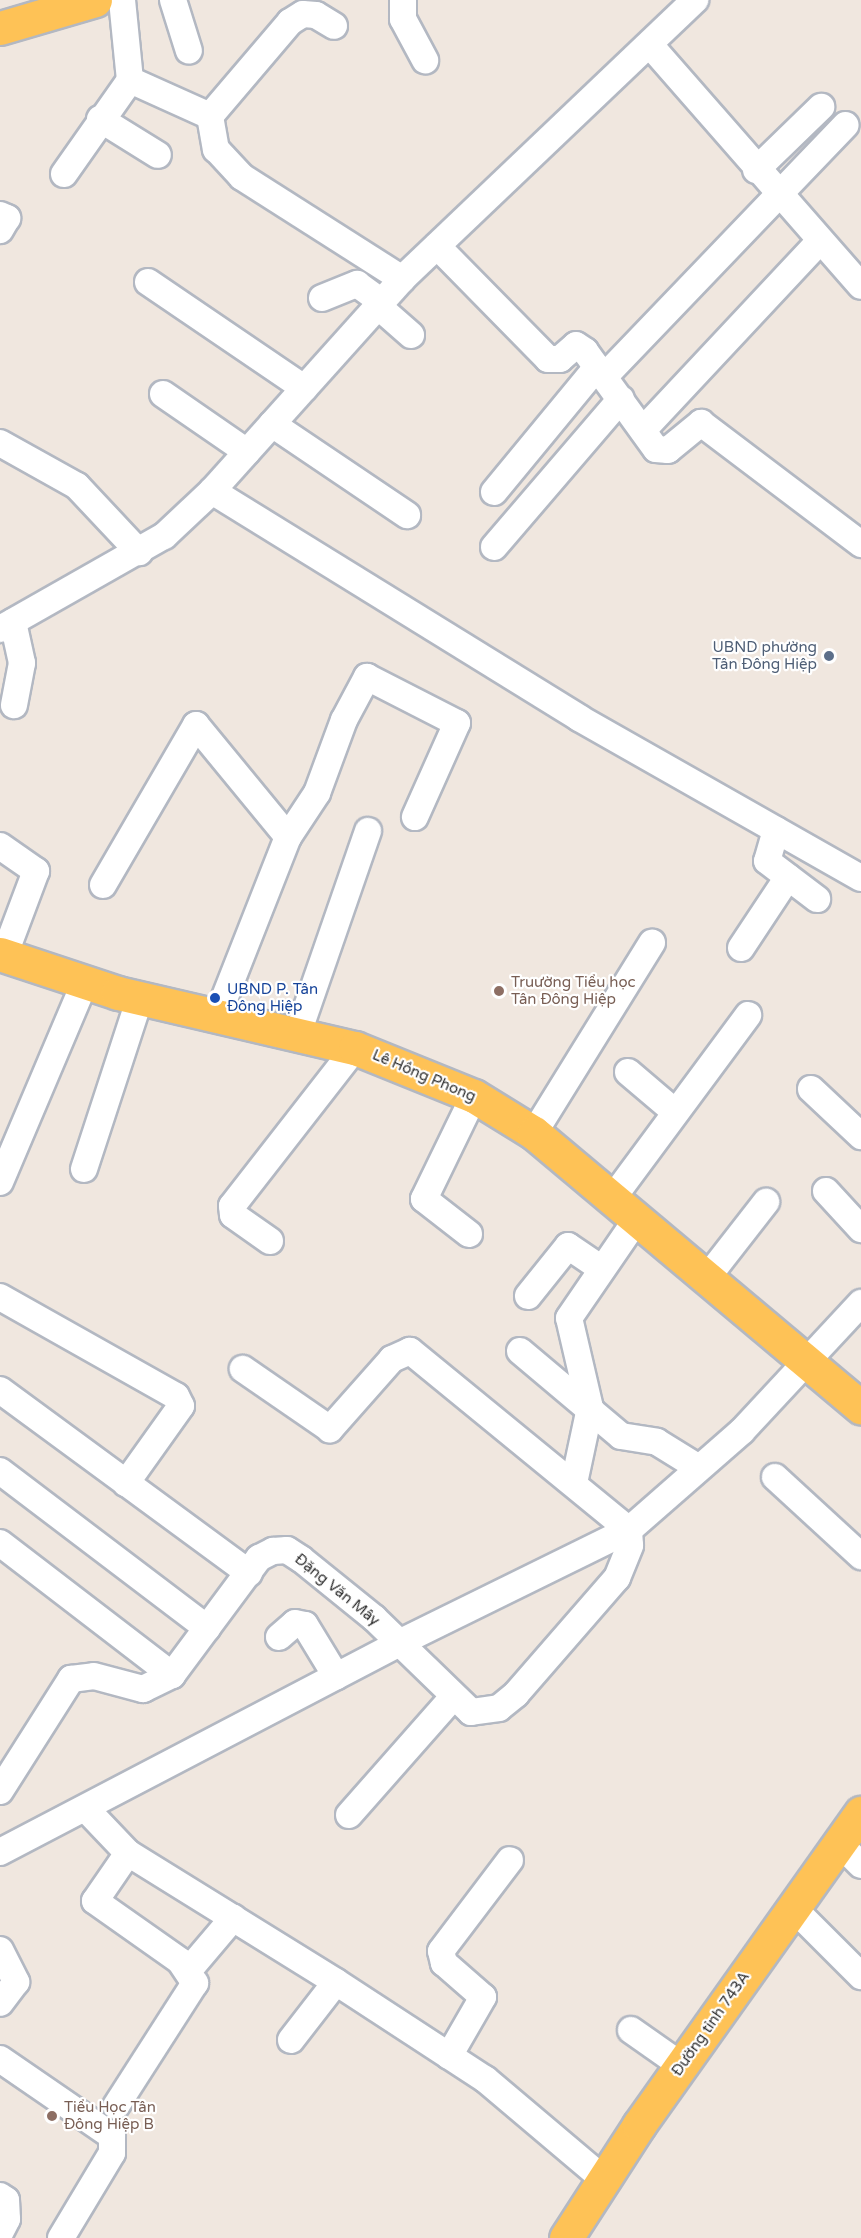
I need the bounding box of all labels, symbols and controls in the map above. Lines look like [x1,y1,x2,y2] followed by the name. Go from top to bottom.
[712,638,817,673] place label: UBND phường Tân Đông Hiệp
[822,649,836,663] marker: UBND phường Tân Đông Hiệp
[511,973,636,1008] place label: Truường Tiểu học Tân Đông Hiệp
[227,980,318,1015] place label: UBND P. Tân Đông Hiệp
[492,984,506,998] marker: Truường Tiểu học Tân Đông Hiệp
[208,991,222,1005] marker: UBND P. Tân Đông Hiệp
[370,1046,478,1106] street label: Lê Hồng Phong
[291,1550,383,1630] street label: Đặng Văn Mây
[668,1968,754,2080] street label: Đường tỉnh 743A
[64,2098,156,2133] place label: Tiểu Học Tân Đông Hiệp B
[45,2109,59,2123] marker: Tiểu Học Tân Đông Hiệp B

